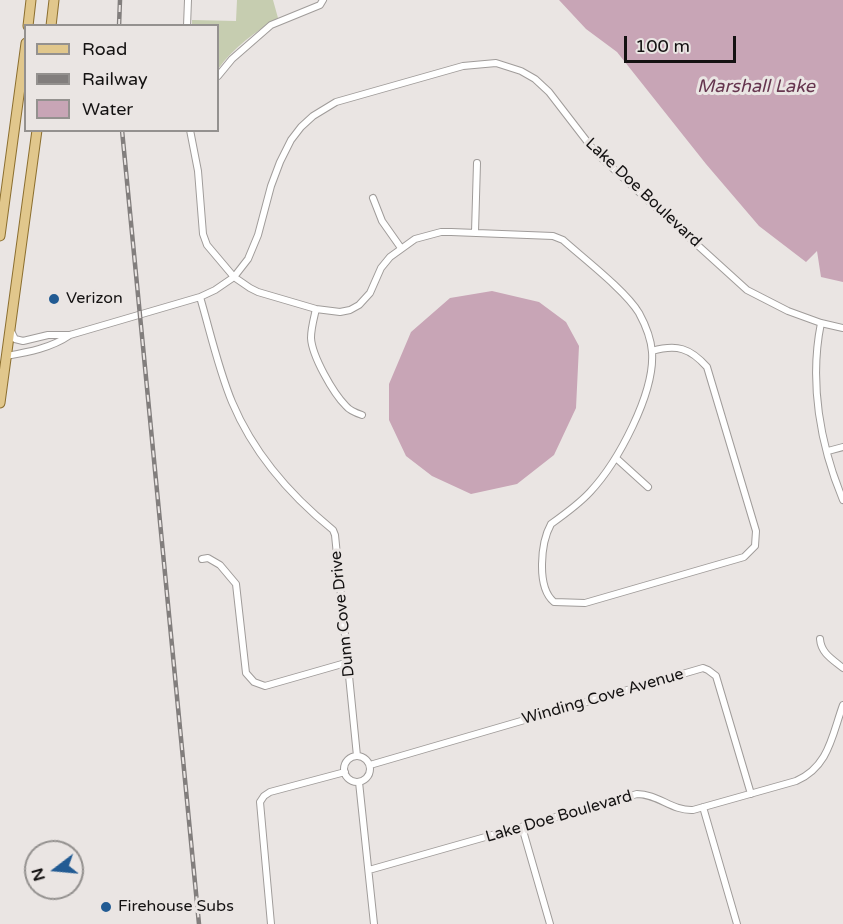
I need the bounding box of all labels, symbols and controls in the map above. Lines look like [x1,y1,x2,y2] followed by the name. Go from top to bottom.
[24,24,219,132] legend
[627,24,740,62] scale bar
[635,35,690,57] text: 100 m
[82,38,127,60] text: Road
[82,68,148,90] text: Railway
[697,76,815,98] water label: Marshall Lake
[82,98,133,120] text: Water
[581,134,705,252] street label: Lake Doe Boulevard
[66,289,123,309] place label: Verizon
[47,292,61,306] marker: Verizon
[327,550,359,678] street label: Dunn Cove Drive
[520,665,686,729] street label: Winding Cove Avenue
[484,787,634,847] street label: Lake Doe Boulevard
[24,840,84,900] north arrow
[27,865,50,883] text: N
[118,897,234,917] place label: Firehouse Subs
[99,900,113,914] marker: Firehouse Subs

